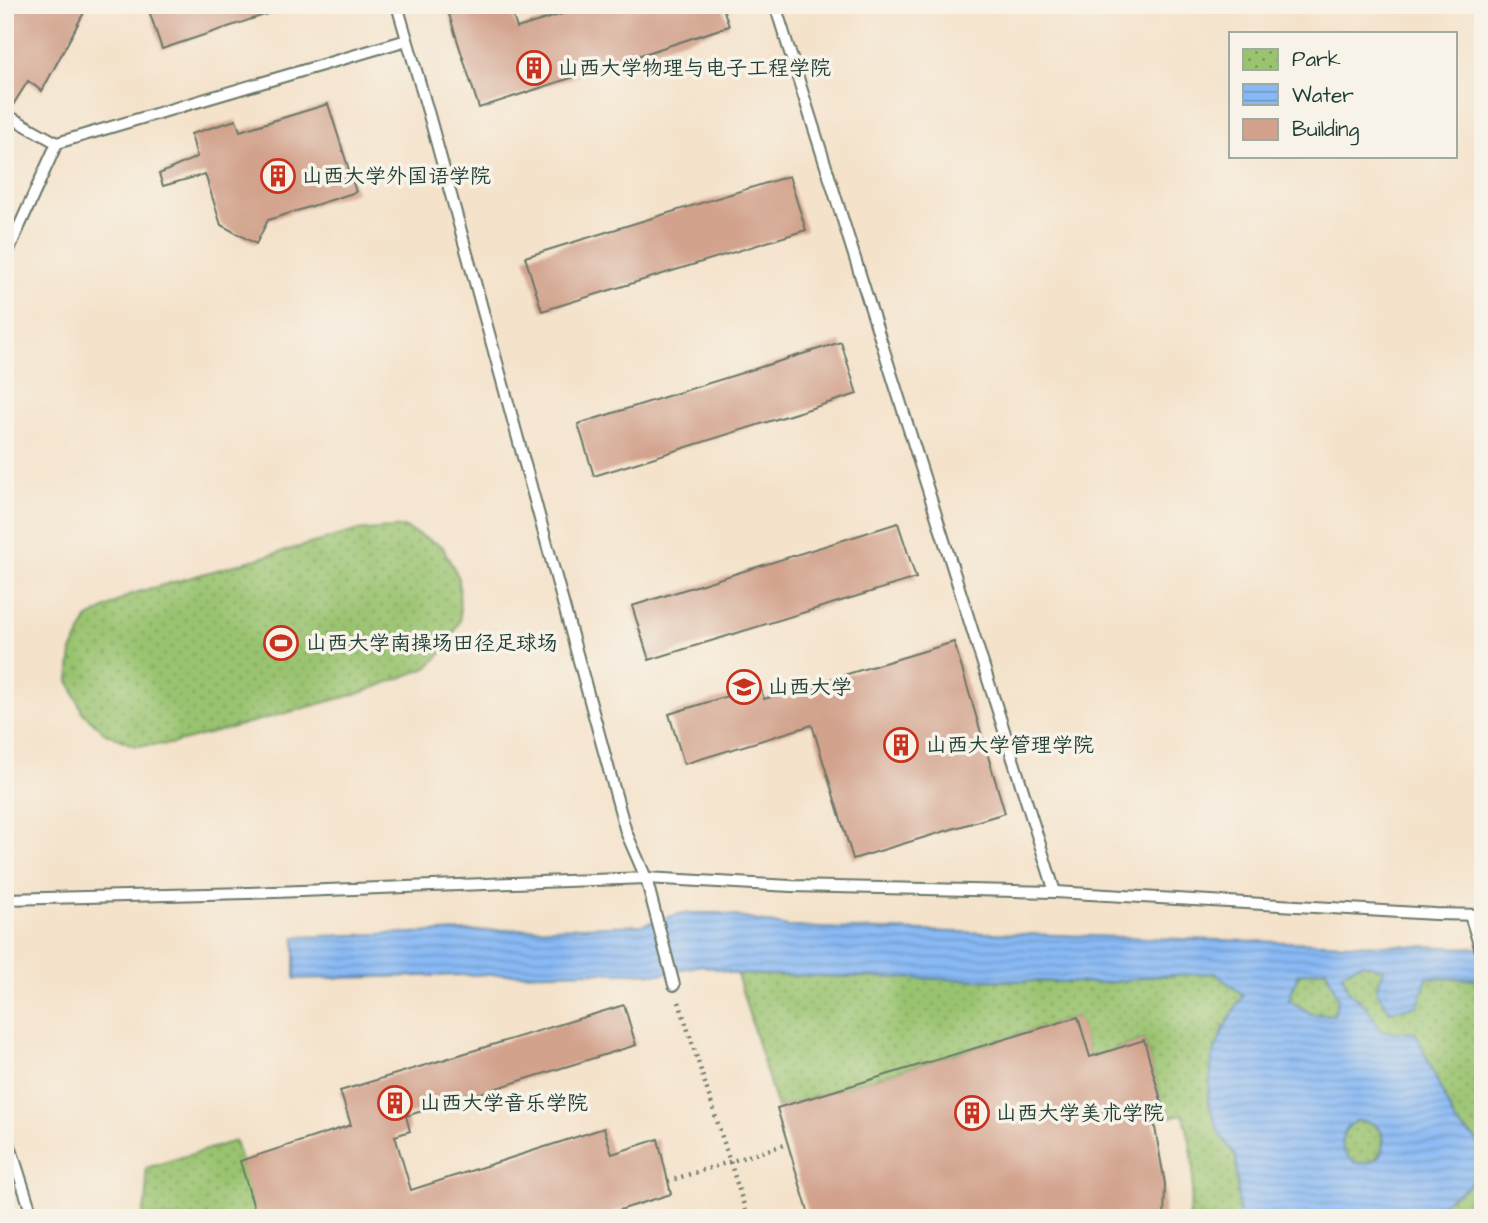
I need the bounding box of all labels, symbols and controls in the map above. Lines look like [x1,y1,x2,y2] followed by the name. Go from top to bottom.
[1229,32,1456,158] legend
[1292,45,1341,74] text: Park
[515,49,553,87] building icon: 山西大学物理与电子工程学院
[558,54,831,83] place label: 山西大学物理与电子工程学院
[1292,81,1354,110] text: Water
[1292,115,1360,146] text: Building
[259,157,297,195] building icon: 山西大学外国语学院
[302,162,491,191] place label: 山西大学外国语学院
[262,624,300,662] sports icon: 山西大学南操场田径足球场
[306,629,558,658] place label: 山西大学南操场田径足球场
[725,668,763,706] school or university icon: 山西大学
[768,673,852,702] place label: 山西大学
[882,726,920,764] building icon: 山西大学管理学院
[926,731,1094,760] place label: 山西大学管理学院
[376,1084,414,1122] building icon: 山西大学音乐学院
[420,1089,588,1118] place label: 山西大学音乐学院
[953,1094,991,1132] building icon: 山西大学美术学院
[996,1099,1164,1128] place label: 山西大学美术学院

